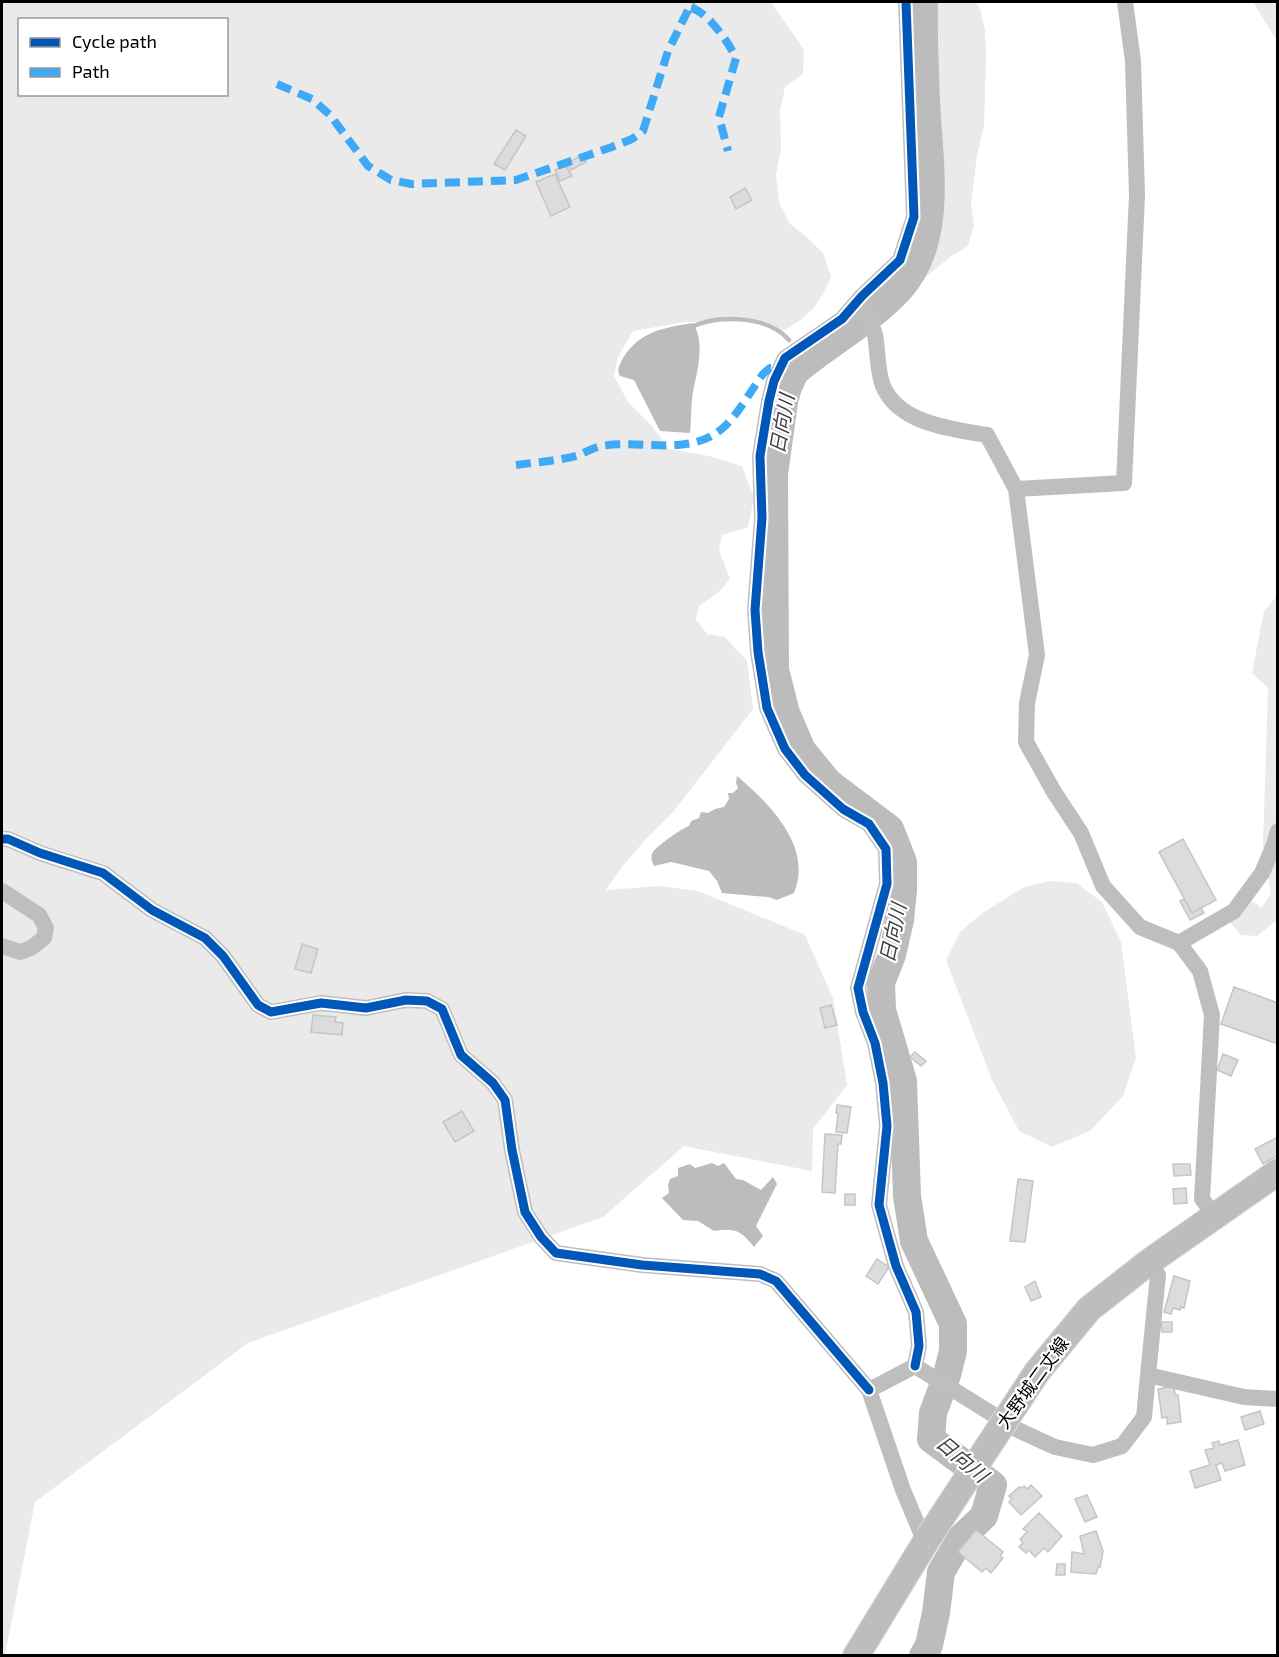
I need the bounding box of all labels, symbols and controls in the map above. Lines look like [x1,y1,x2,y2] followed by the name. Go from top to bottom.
[18,18,228,96] legend
[72,30,157,52] text: Cycle path
[72,60,110,82] text: Path
[764,390,798,455] water label: 日向川
[874,899,910,965] water label: 日向川
[992,1332,1073,1433] street label: 大野城二丈線
[932,1430,995,1488] water label: 日向川

